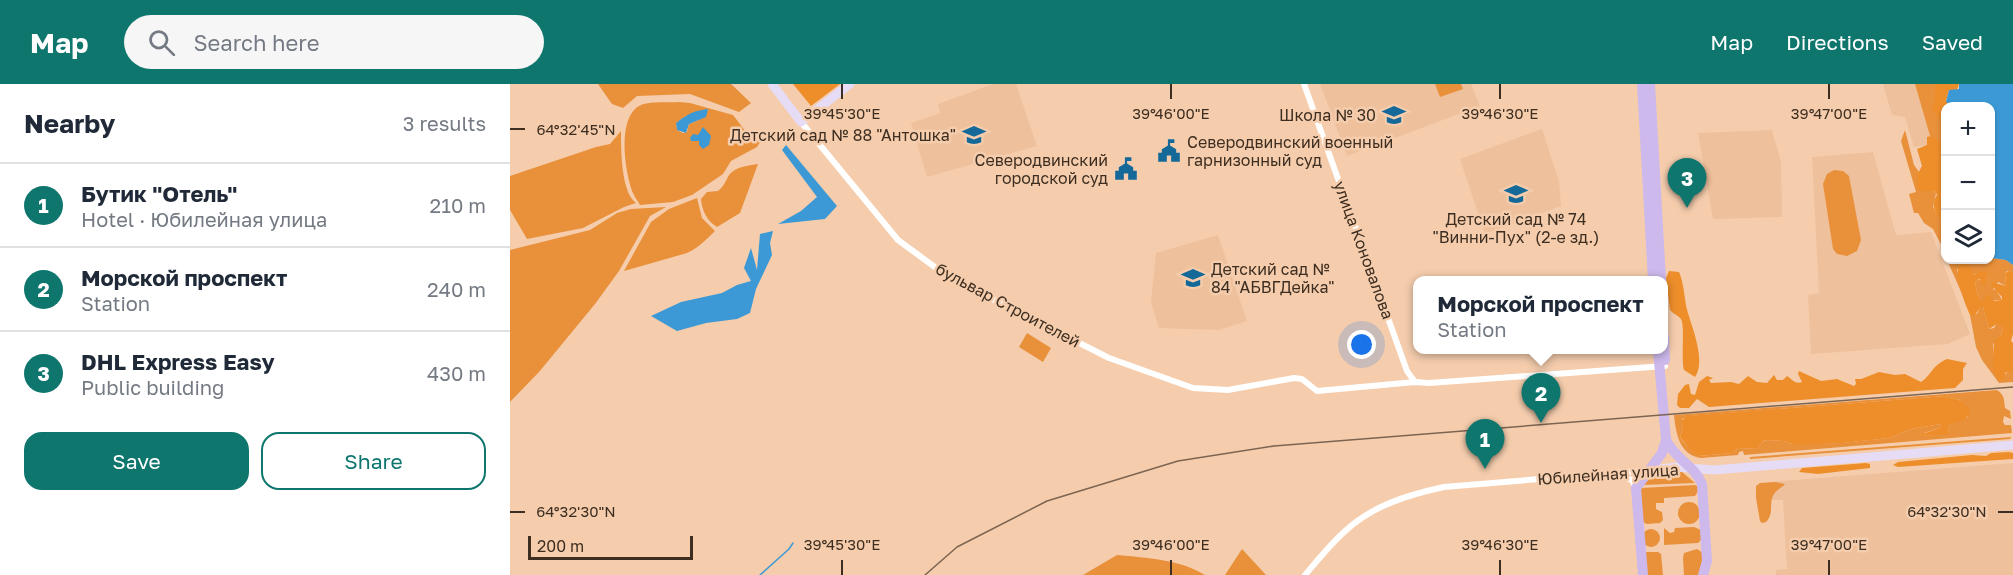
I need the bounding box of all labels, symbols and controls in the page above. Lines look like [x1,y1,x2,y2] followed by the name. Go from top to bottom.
[124,15,544,69] search box
[30,26,88,59] text: Map
[145,26,178,59] icon: search
[193,29,319,56] text: Search here
[1710,29,1753,55] text: Map
[1786,29,1889,55] text: Directions
[1922,29,1983,55] text: Saved
[1381,102,1407,128] school or university icon: Школа № 30
[1941,102,1995,264] map controls
[1941,102,1995,156] button: +
[804,104,880,122] text: 39°45'30"E
[1132,104,1210,122] text: 39°46'00"E
[1462,104,1538,122] text: 39°46'30"E
[1791,104,1867,122] text: 39°47'00"E
[1279,105,1376,125] place label: Школа № 30
[24,108,115,139] text: Nearby
[403,111,486,135] text: 3 results
[536,120,616,138] text: 64°32'45"N
[961,122,987,148] school or university icon: Детский сад № 88 "Антошка"
[730,125,956,145] place label: Детский сад № 88 "Антошка"
[1187,132,1393,170] place label: Северодвинский военный гарнизонный суд
[1156,138,1182,164] public building icon: Северодвинский военный гарнизонный суд
[975,150,1108,188] place label: Северодвинский городской суд
[1113,156,1139,182] public building icon: Северодвинский городской суд
[1941,156,1995,210] button: −
[1668,158,1706,208] pin: 3
[1330,178,1398,322] street label: улица Коновалова
[81,180,237,207] text: Бутик "Отель"
[1503,181,1529,207] school or university icon: Детский сад № 74 "Винни-Пух" (2-е зд.)
[38,193,49,217] text: 1
[430,193,486,217] text: 210 m
[81,207,327,231] text: Hotel · Юбилейная улица
[1433,209,1599,247] place label: Детский сад № 74 "Винни-Пух" (2-е зд.)
[1941,210,1995,264] button: layers
[932,258,1084,352] street label: бульвар Строителей
[1211,259,1335,297] place label: Детский сад № 84 "АБВГДейка"
[81,264,287,291] text: Морской проспект
[1180,265,1206,291] school or university icon: Детский сад № 84 "АБВГДейка"
[1413,276,1668,354] popup
[37,277,50,301] text: 2
[427,277,486,301] text: 240 m
[1437,290,1644,317] text: Морской проспект
[81,291,150,315] text: Station
[1437,317,1506,341] text: Station
[1347,330,1376,359] your location
[81,348,275,375] text: DHL Express Easy
[37,361,50,385] text: 3
[427,361,486,385] text: 430 m
[1522,374,1560,423] pin: 2
[81,375,224,399] text: Public building
[1466,420,1504,469] pin: 1
[24,432,249,490] button: Save
[261,432,486,490] button: Share
[1537,459,1679,489] street label: Юбилейная улица
[536,502,616,520] text: 64°32'30"N
[1907,502,1987,520] text: 64°32'30"N
[528,533,693,560] scale bar
[804,535,880,553] text: 39°45'30"E
[1132,535,1210,553] text: 39°46'00"E
[1462,535,1538,553] text: 39°46'30"E
[1791,535,1867,553] text: 39°47'00"E
[537,536,584,556] text: 200 m

